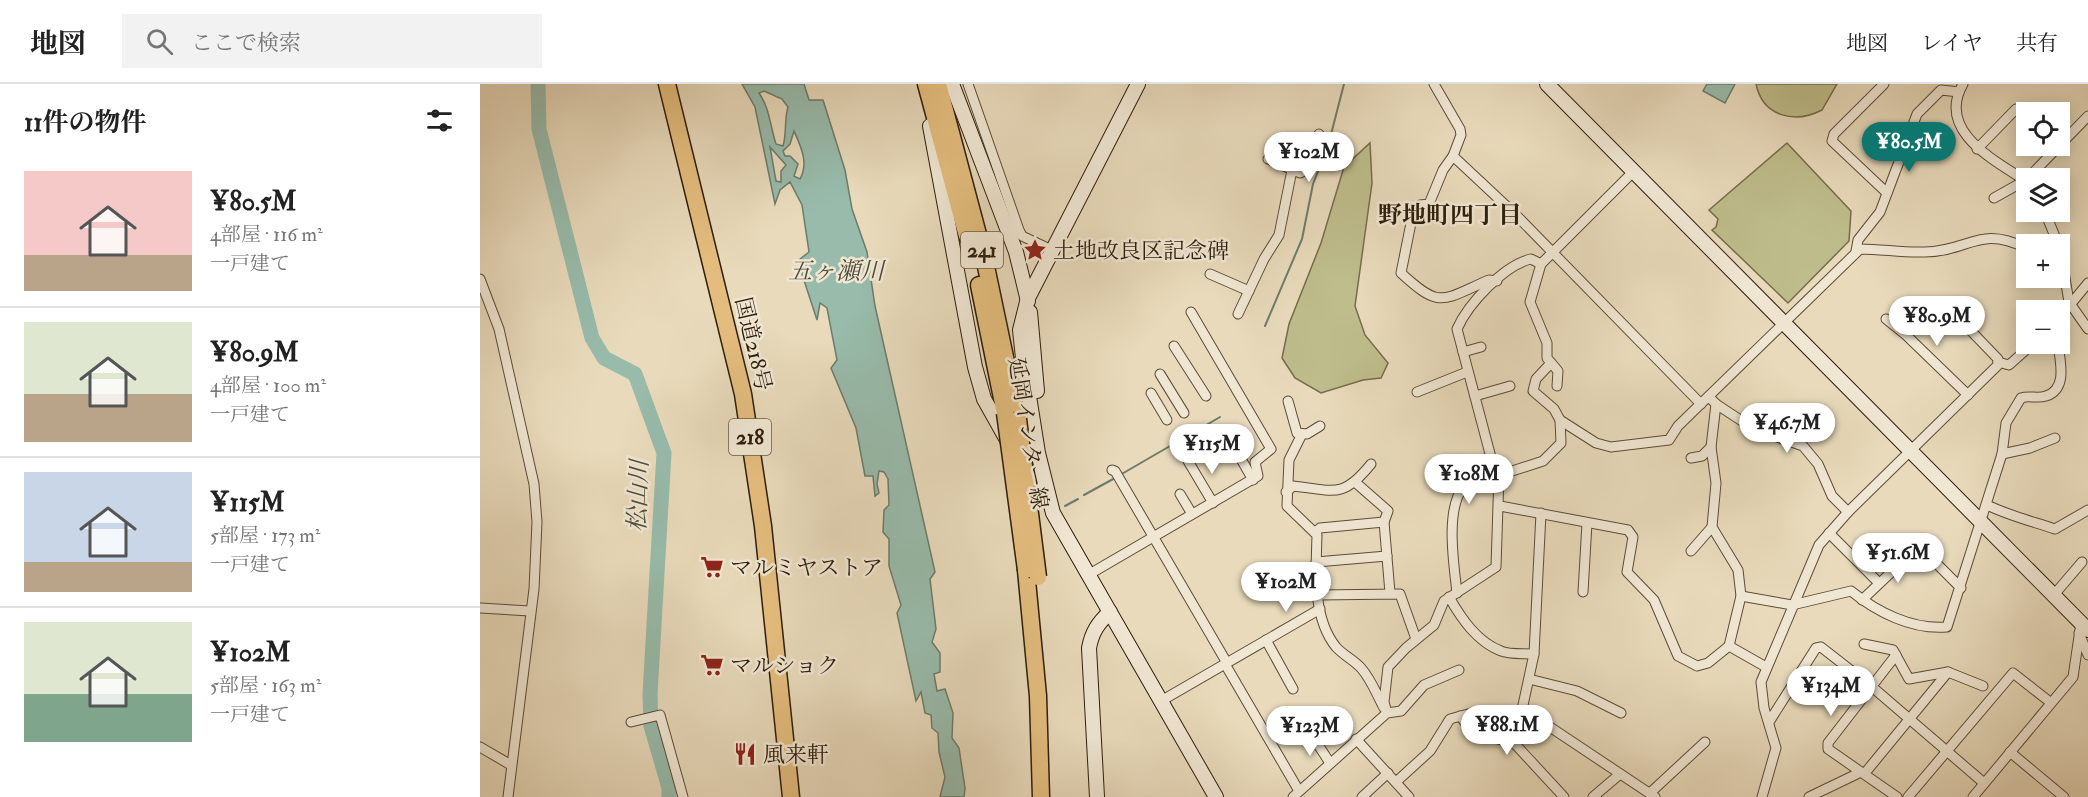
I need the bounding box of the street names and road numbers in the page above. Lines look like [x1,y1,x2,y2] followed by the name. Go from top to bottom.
[961,232,1003,268] road number: 241
[729,295,777,394] street label: 国道218号
[1002,355,1054,511] street label: 延岡インター線
[729,419,771,455] road number: 218

